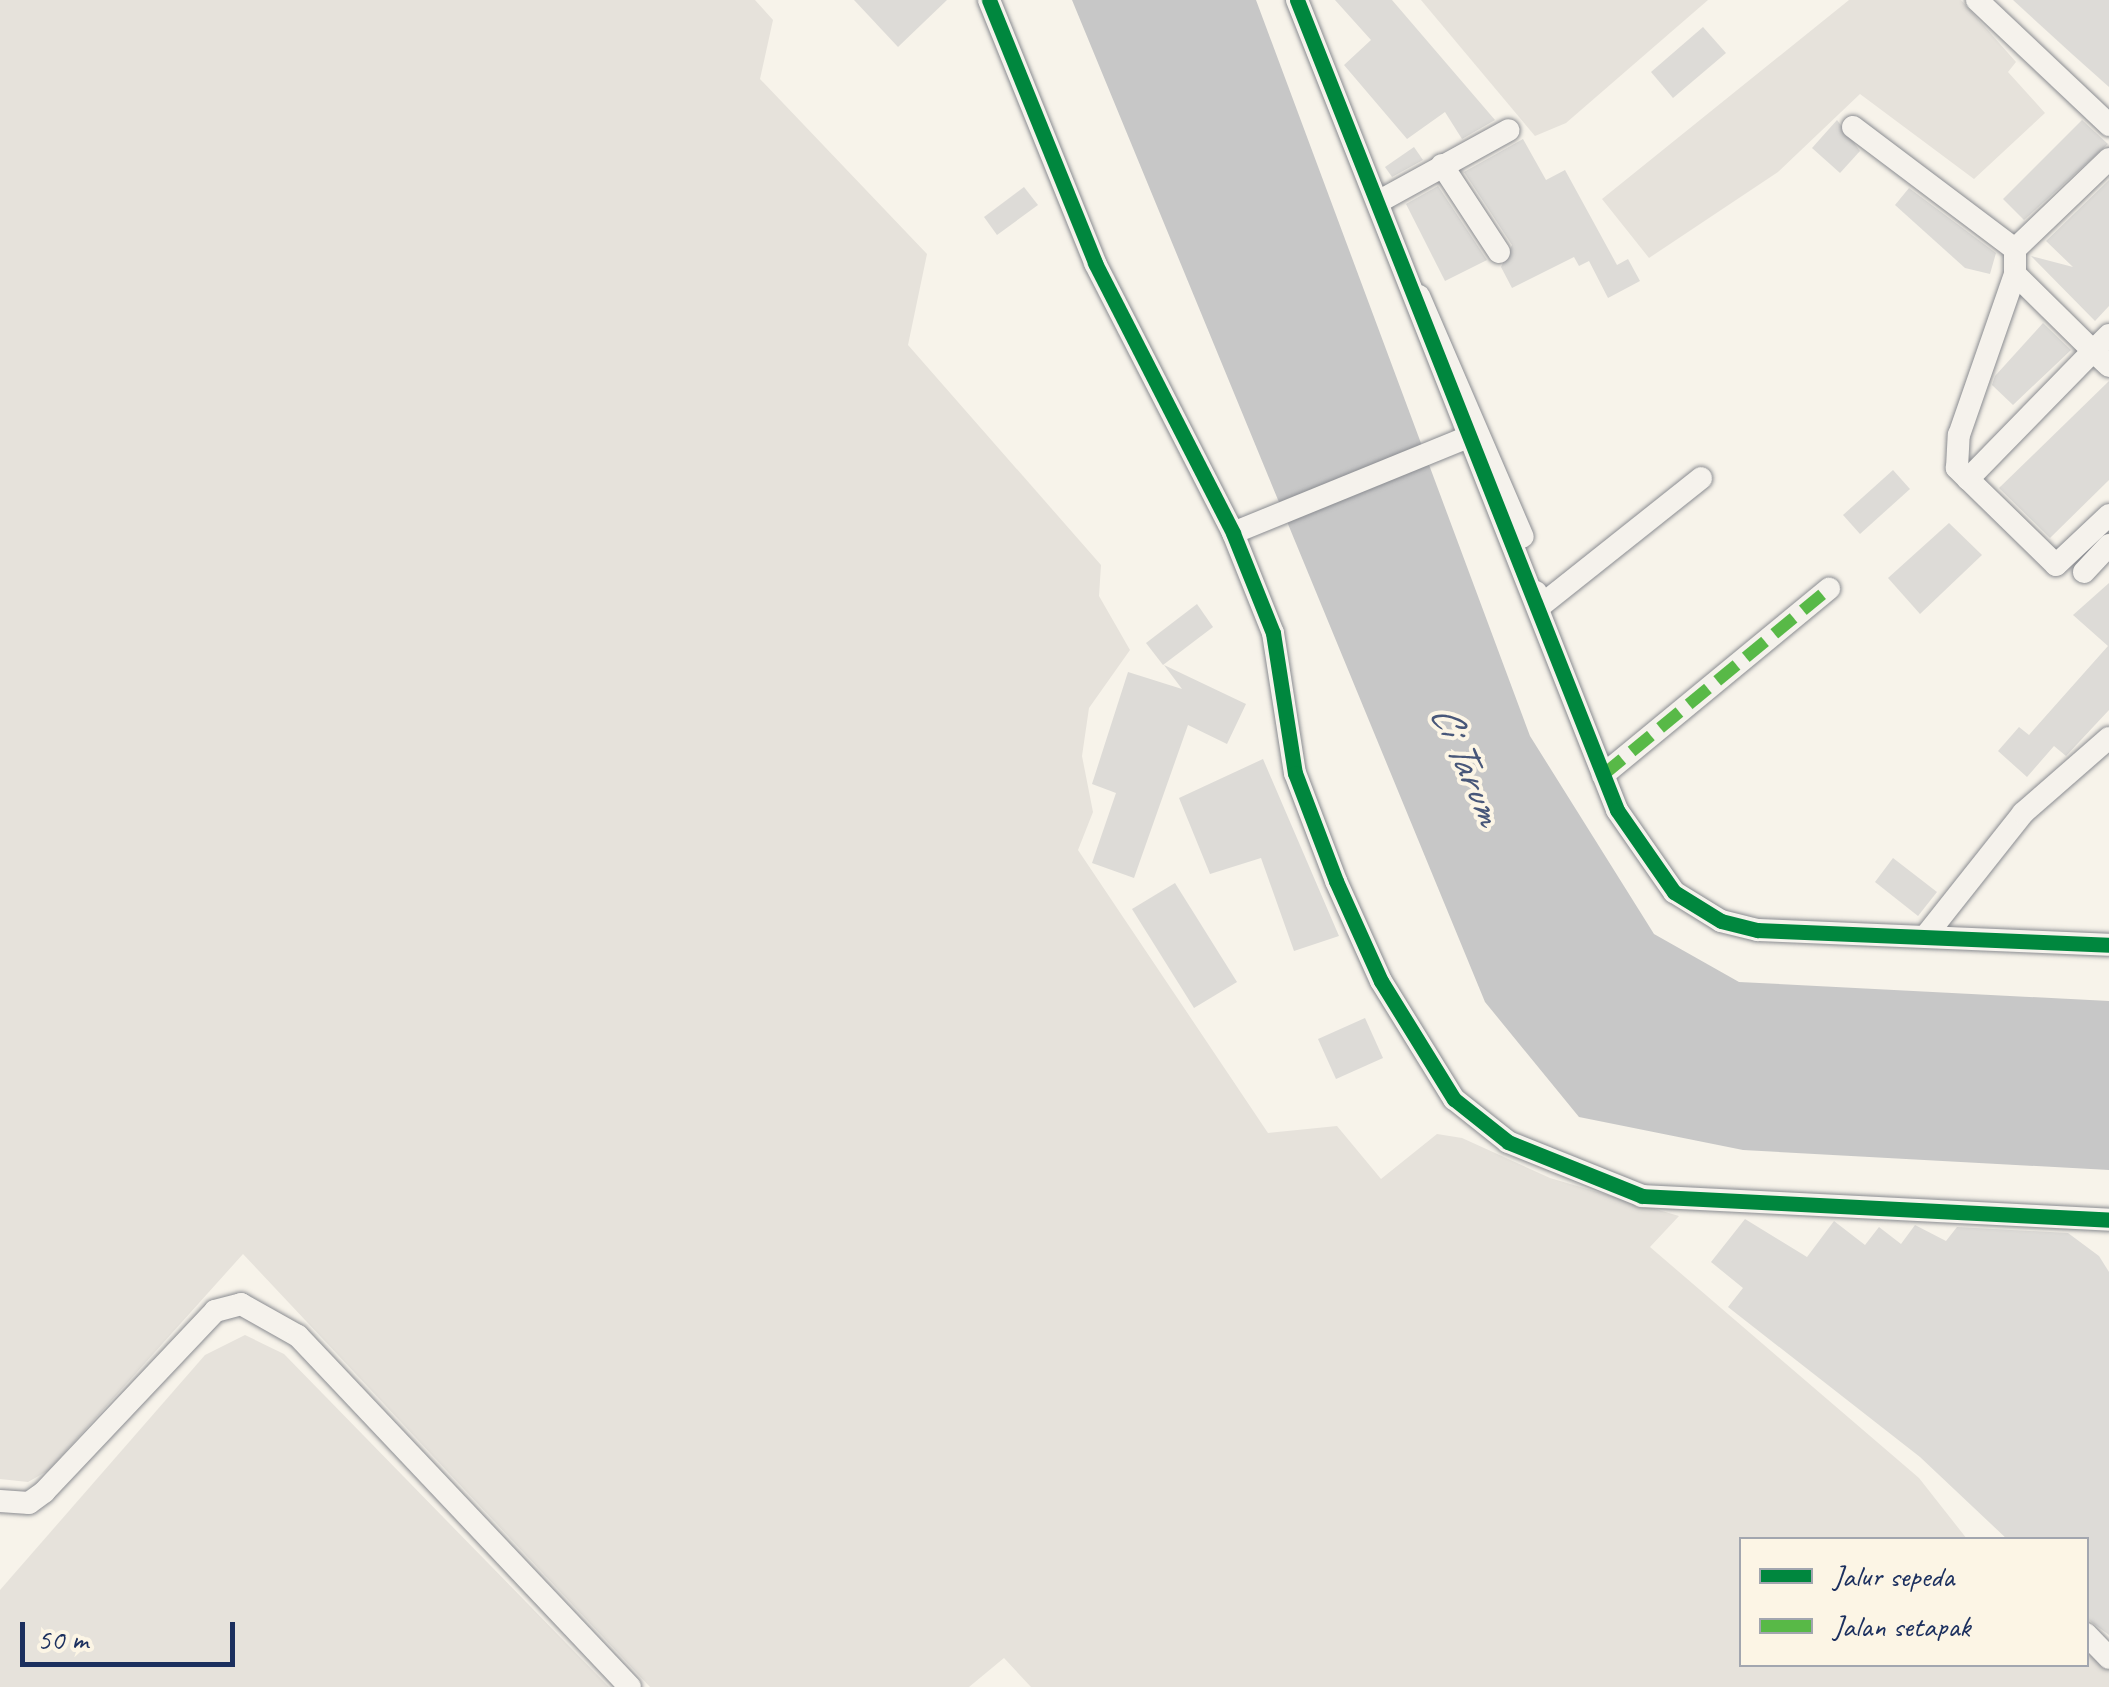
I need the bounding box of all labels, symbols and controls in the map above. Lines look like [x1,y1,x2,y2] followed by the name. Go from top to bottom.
[1419,695,1515,833] water label: Ci Tarum
[1739,1537,2089,1667] legend
[1833,1557,1954,1595] text: Jalur sepeda
[25,1602,240,1664] scale bar
[1833,1607,1970,1645] text: Jalan setapak
[37,1620,88,1658] text: 50 m

